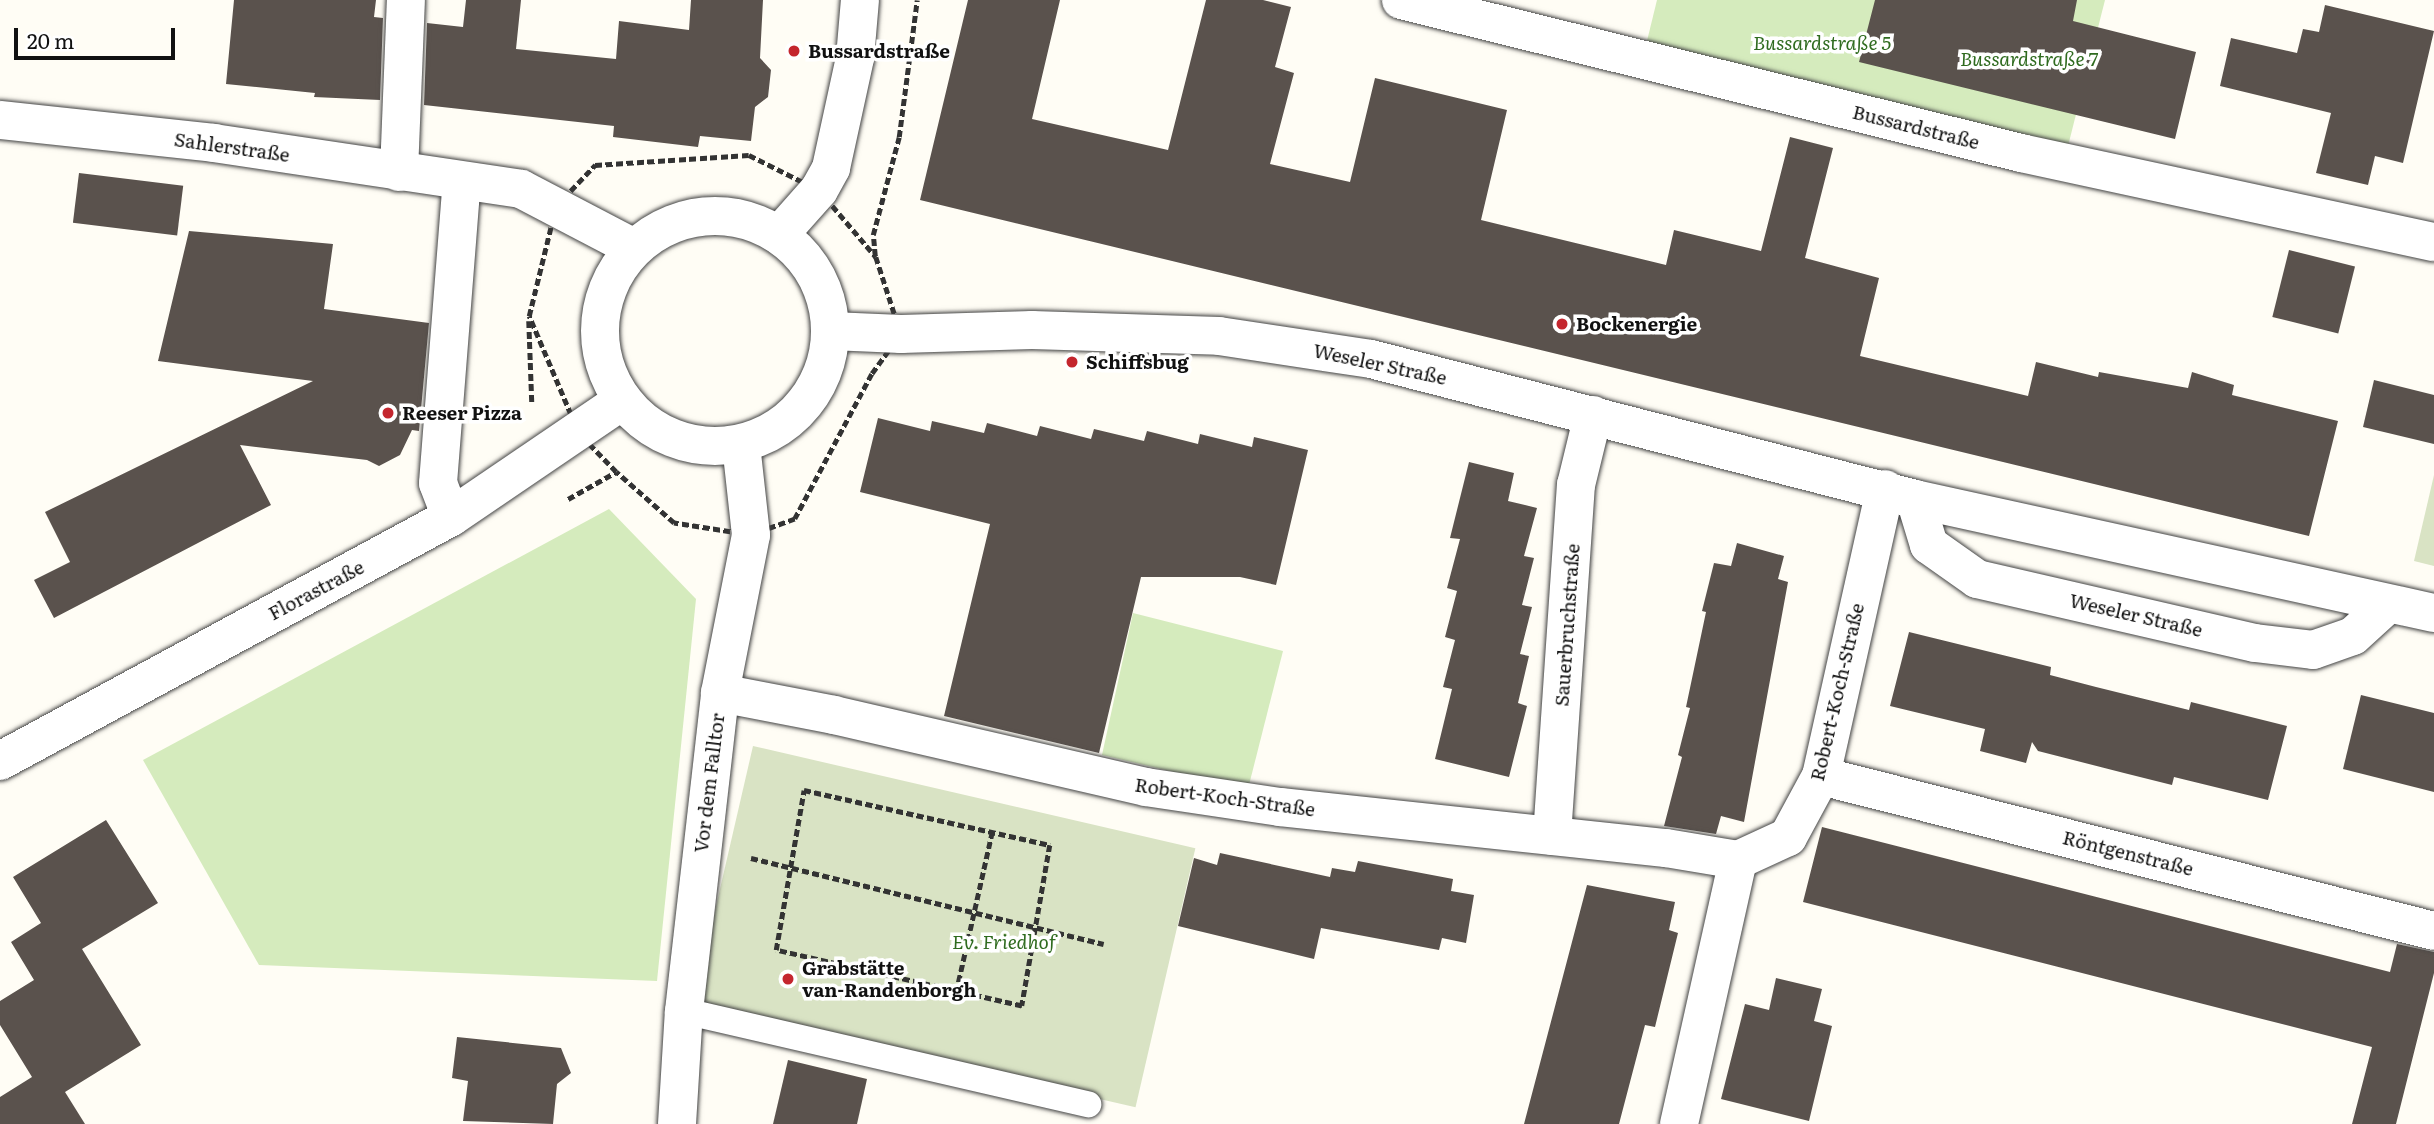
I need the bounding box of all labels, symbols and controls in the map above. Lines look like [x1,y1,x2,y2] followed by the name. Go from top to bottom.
[18,14,178,58] scale bar
[27,24,74,55] text: 20 m
[1753,32,1891,54] park label: Bussardstraße 5
[808,40,950,62] place label: Bussardstraße
[786,43,802,59] marker: Bussardstraße
[1960,48,2098,70] park label: Bussardstraße 7
[1850,100,1982,154] street label: Bussardstraße
[173,128,291,166] street label: Sahlerstraße
[1576,313,1697,335] place label: Bockenergie
[1554,316,1570,332] marker: Bockenergie
[1311,339,1449,389] street label: Weseler Straße
[1086,351,1189,373] place label: Schiffsbug
[1064,354,1080,370] marker: Schiffsbug
[402,402,522,424] place label: Reeser Pizza
[380,405,396,421] marker: Reeser Pizza
[1550,543,1584,707] street label: Sauerbruchstraße
[264,555,368,625] street label: Florastraße
[2067,589,2205,641] street label: Weseler Straße
[1805,601,1869,783] street label: Robert-Koch-Straße
[689,712,729,854] street label: Vor dem Falltor
[1133,773,1317,821] street label: Robert-Koch-Straße
[2060,826,2196,880] street label: Röntgenstraße
[952,931,1056,953] park label: Ev. Friedhof
[802,957,976,1001] place label: Grabstätte van-Randenborgh
[780,971,796,987] marker: Grabstätte van-Randenborgh

